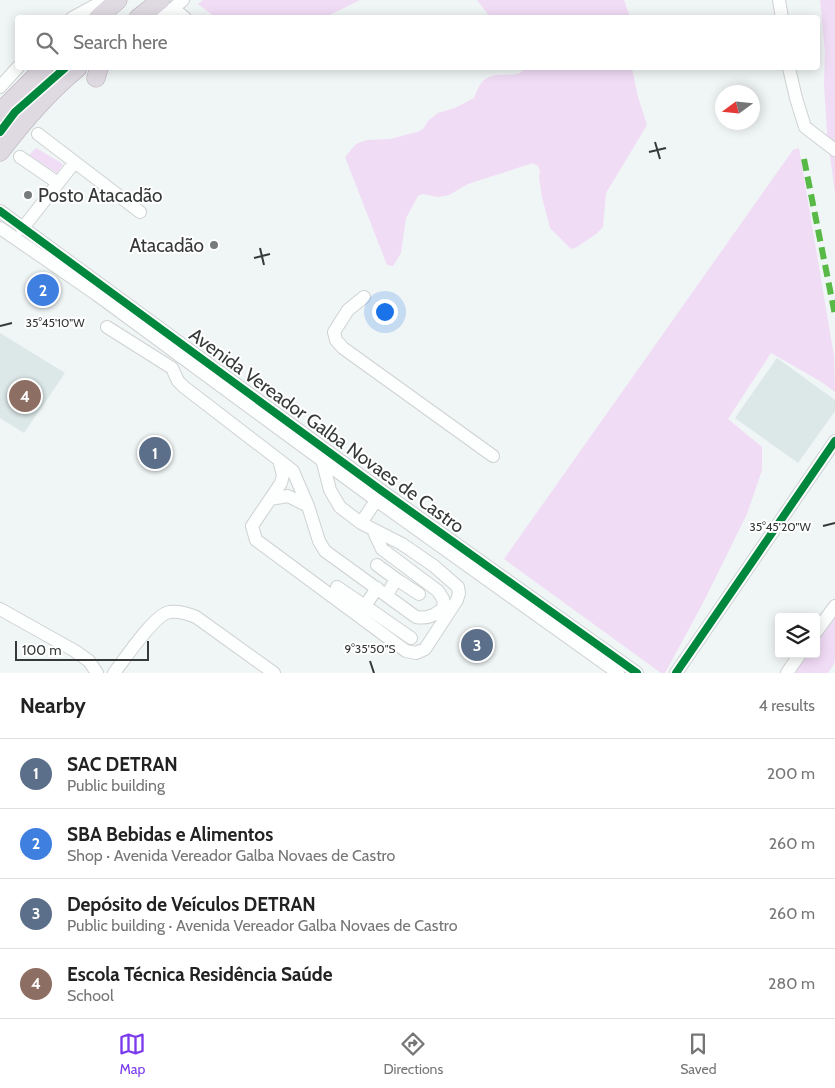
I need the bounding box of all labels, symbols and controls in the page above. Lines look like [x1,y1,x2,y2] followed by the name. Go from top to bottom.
[15,15,820,70] search box
[33,29,61,57] icon: search
[73,31,167,54] text: Search here
[715,85,760,130] north arrow
[38,184,163,207] place label: Posto Atacadão
[22,189,34,201] marker: Posto Atacadão
[129,234,204,257] place label: Atacadão
[208,239,220,251] marker: Atacadão
[27,271,59,309] pin: 2
[372,299,398,325] your location
[25,315,85,330] text: 35°45'10"W
[185,323,469,538] street label: Avenida Vereador Galba Novaes de Castro
[9,377,41,415] pin: 4
[139,434,171,472] pin: 1
[749,519,811,534] text: 35°45'20"W
[775,613,820,658] map controls
[775,613,820,658] button: layers
[461,626,493,664] pin: 3
[15,638,149,661] scale bar
[22,641,62,659] text: 100 m
[344,641,396,656] text: 9°35'50"S
[20,693,86,718] text: Nearby
[758,696,815,715] text: 4 results
[67,753,178,776] text: SAC DETRAN
[33,764,39,783] text: 1
[767,764,815,783] text: 200 m
[67,776,165,795] text: Public building
[67,823,273,846] text: SBA Bebidas e Alimentos
[32,834,40,853] text: 2
[769,834,815,853] text: 260 m
[67,846,395,865] text: Shop · Avenida Vereador Galba Novaes de Castro
[67,893,316,916] text: Depósito de Veículos DETRAN
[32,904,40,923] text: 3
[769,904,815,923] text: 260 m
[67,916,457,935] text: Public building · Avenida Vereador Galba Novaes de Castro
[67,963,332,986] text: Escola Técnica Residência Saúde
[31,974,41,993] text: 4
[768,974,815,993] text: 280 m
[67,986,114,1005] text: School
[118,1030,146,1078] tab: Map
[383,1030,443,1078] tab: Directions
[680,1030,717,1078] tab: Saved

